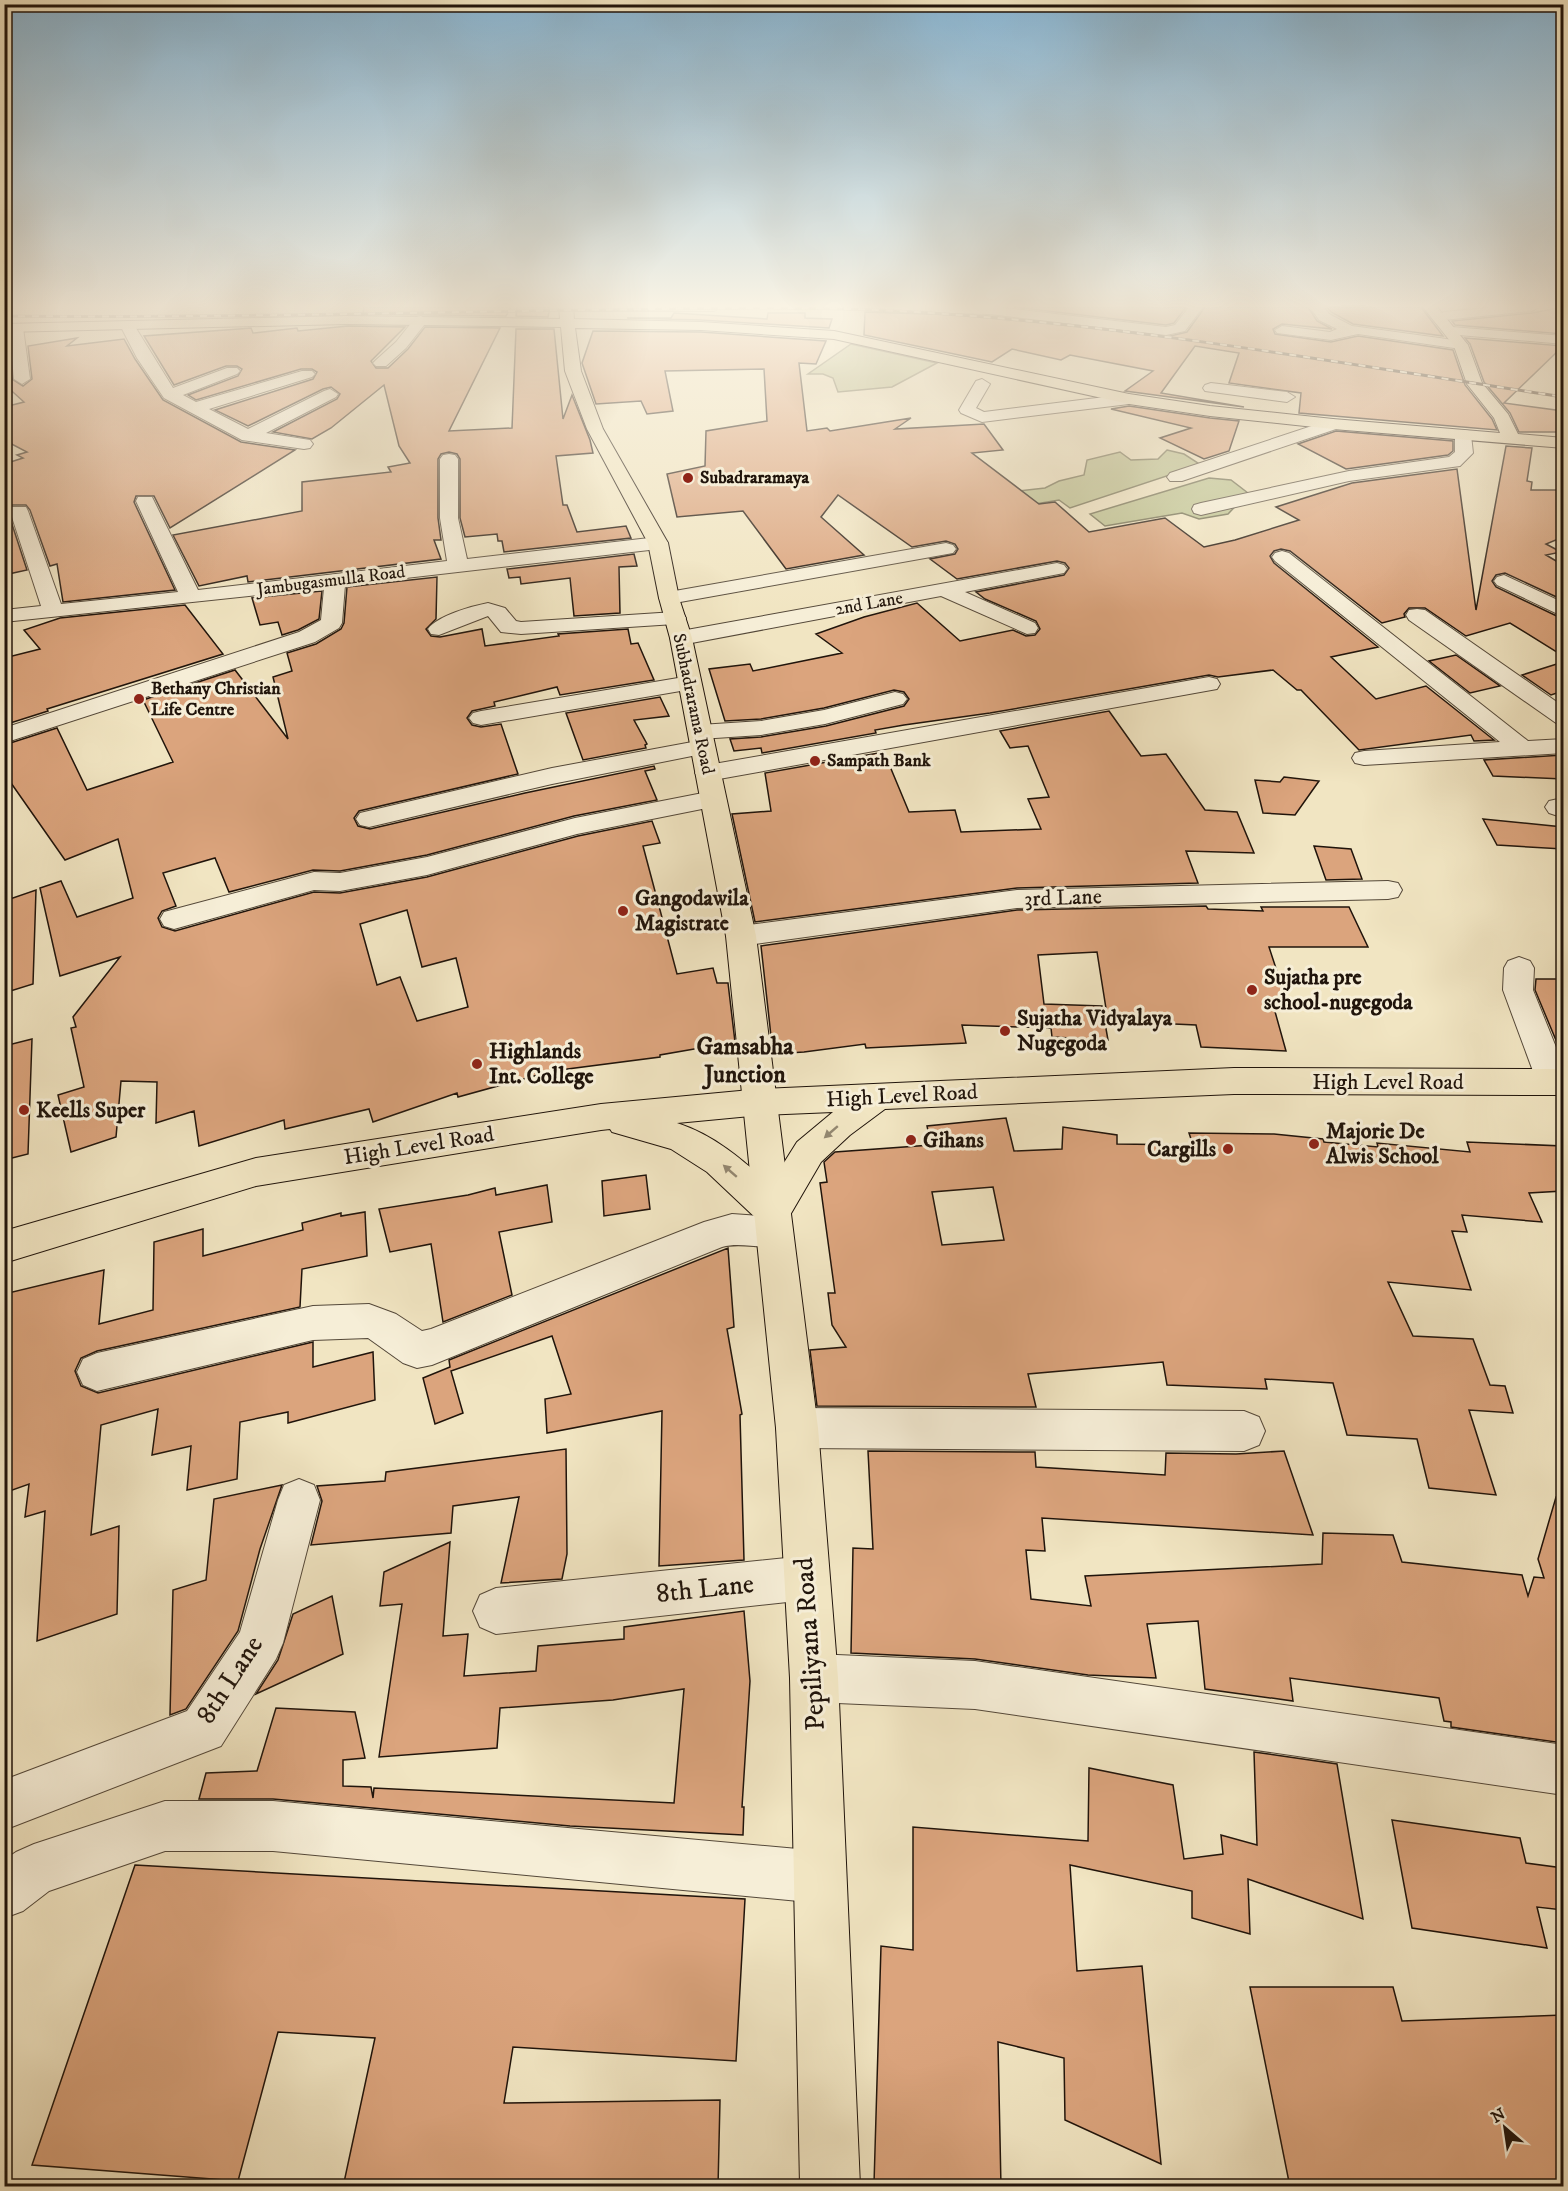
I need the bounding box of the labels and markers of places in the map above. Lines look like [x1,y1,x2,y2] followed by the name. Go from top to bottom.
[700,467,809,489] place label: Subadraramaya
[681,471,695,485] marker: Subadraramaya
[151,678,281,721] place label: Bethany Christian Life Centre
[132,692,146,706] marker: Bethany Christian Life Centre
[827,750,932,772] place label: Sampath Bank
[808,754,822,768] marker: Sampath Bank
[635,885,749,937] place label: Gangodawila Magistrate
[616,904,630,918] marker: Gangodawila Magistrate
[1264,964,1413,1016] place label: Sujatha pre school-nugegoda
[1245,983,1259,997] marker: Sujatha pre school-nugegoda
[1017,1005,1173,1057] place label: Sujatha Vidyalaya Nugegoda
[998,1024,1012,1038] marker: Sujatha Vidyalaya Nugegoda
[489,1038,594,1090] place label: Highlands Int. College
[470,1057,484,1071] marker: Highlands Int. College
[36,1097,146,1124] place label: Keells Super
[17,1103,31,1117] marker: Keells Super
[1325,1118,1439,1170] place label: Majorie De Alwis School
[923,1127,984,1154] place label: Gihans
[904,1133,918,1147] marker: Gihans
[1147,1136,1217,1163] place label: Cargills
[1307,1137,1321,1151] marker: Majorie De Alwis School
[1221,1142,1235,1156] marker: Cargills

